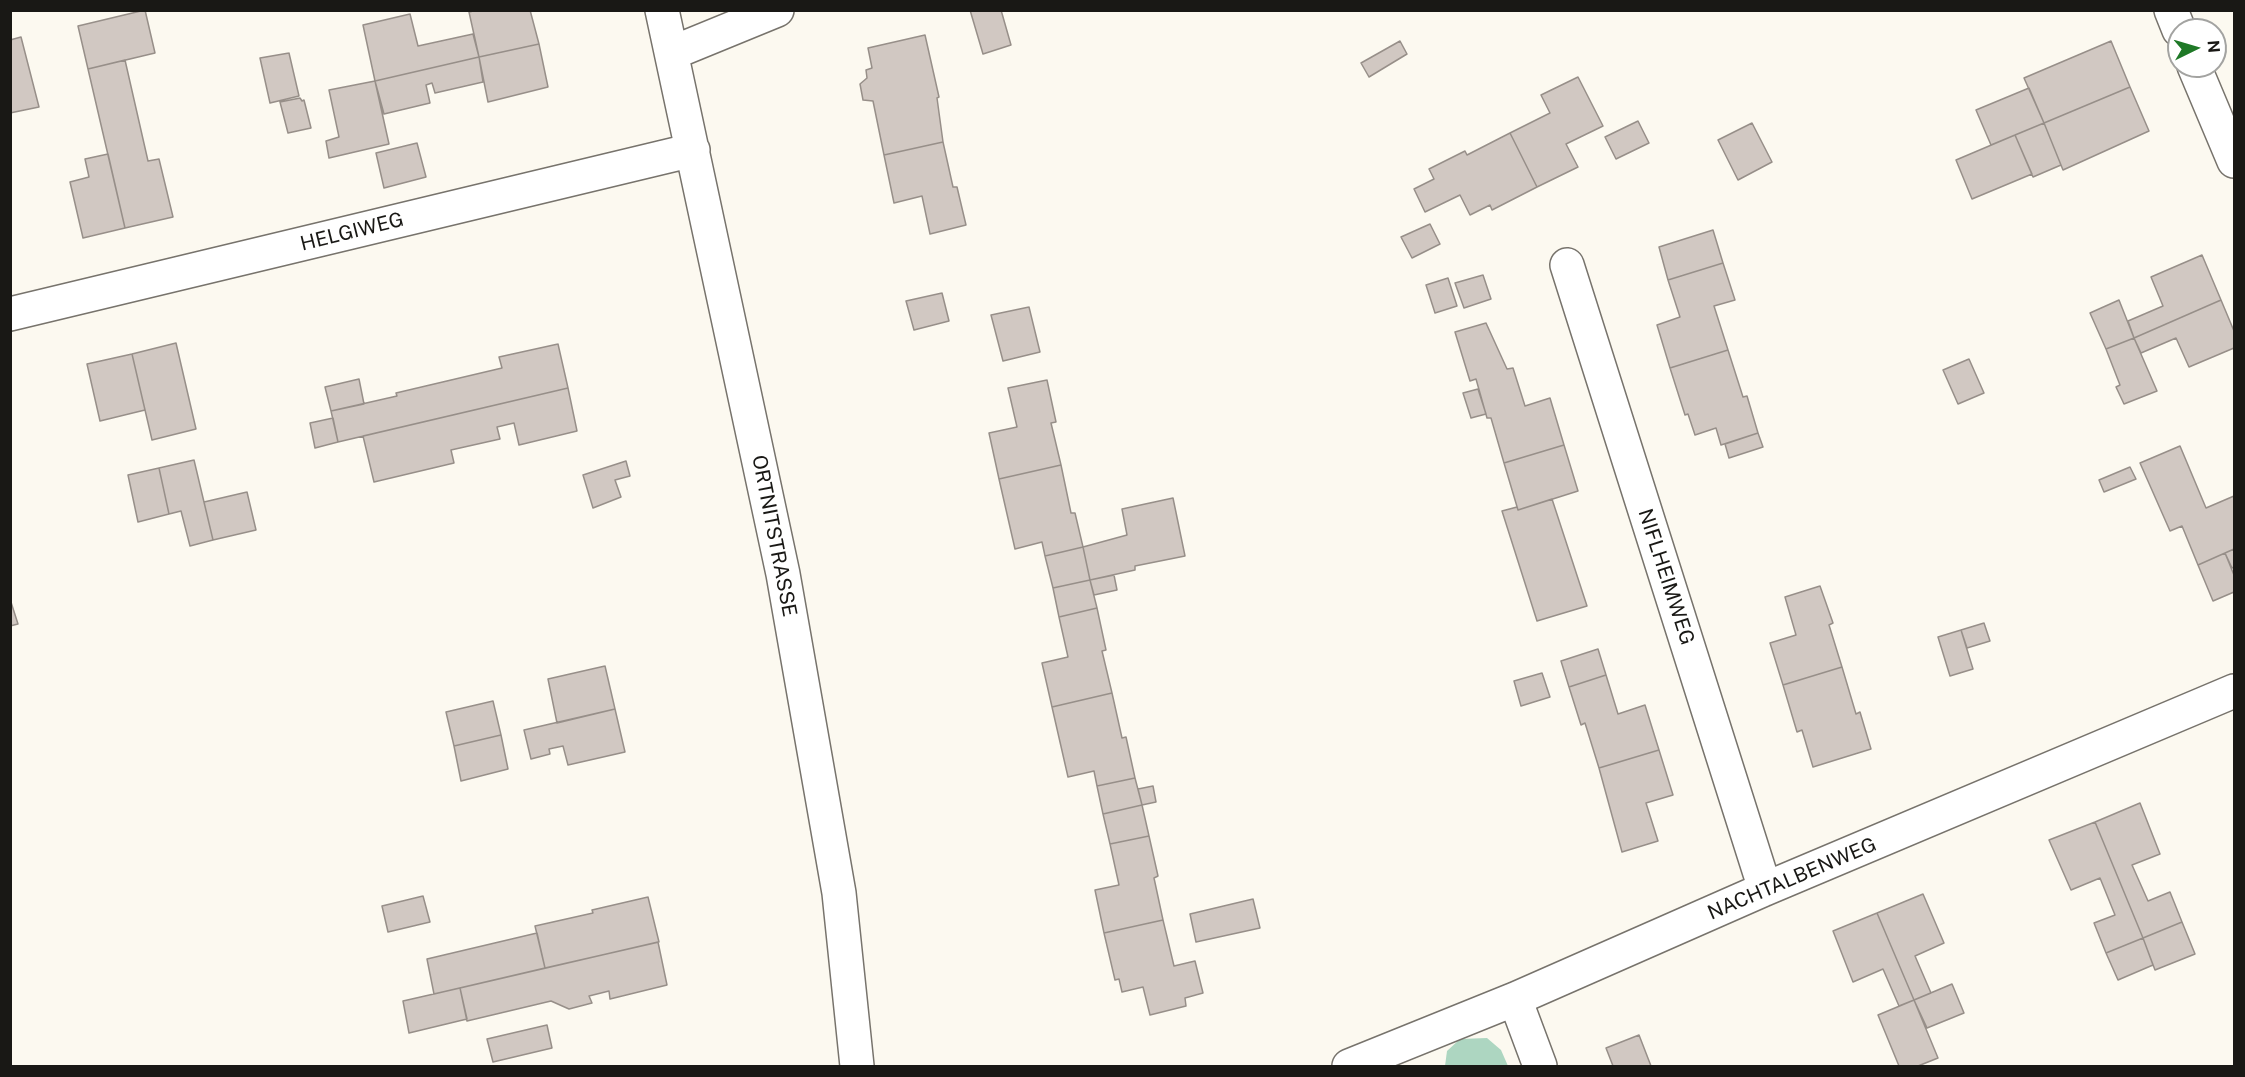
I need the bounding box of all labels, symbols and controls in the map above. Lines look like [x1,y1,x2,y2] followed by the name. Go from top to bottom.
[2167,18,2227,78] north arrow
[2203,39,2223,54] text: N
[298,208,406,256] street label: HELGIWEG
[747,453,801,619] street label: ORTNITSTRASSE
[1633,506,1699,648] street label: NIFLHEIMWEG
[1704,833,1880,925] street label: NACHTALBENWEG

